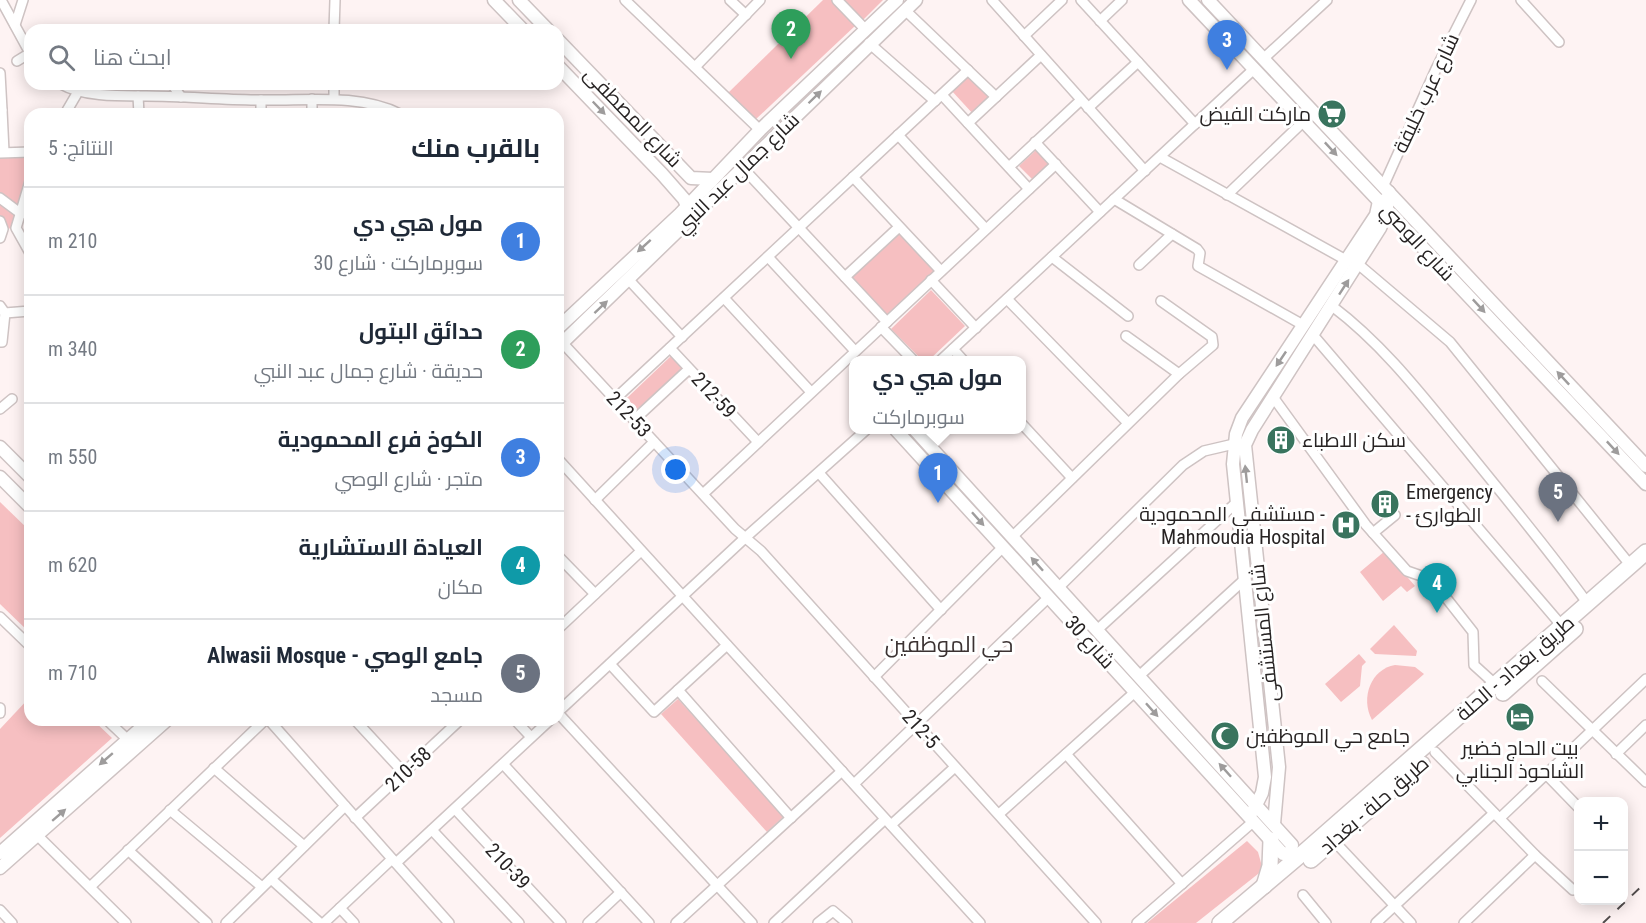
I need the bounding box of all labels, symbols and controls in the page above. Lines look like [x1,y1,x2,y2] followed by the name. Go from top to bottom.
[772,10,810,59] pin: 2
[1208,20,1246,70] pin: 3
[24,24,564,90] search box
[1388,29,1466,157] street label: شارع عرب خليفة
[45,41,78,74] icon: search
[93,45,172,70] text: ابحث هنا
[578,62,687,174] street label: شارع المصطفى
[807,90,821,104] one-way arrow
[1316,98,1348,130] supermarket icon: ماركت الفيض
[591,101,605,115] one-way arrow
[1200,102,1311,127] place label: ماركت الفيض
[670,107,807,241] street label: شارع جمال عبد النبي
[411,133,540,163] text: بالقرب منك
[48,136,114,160] text: النتائج: 5
[1323,142,1337,156] one-way arrow
[1374,198,1460,288] street label: شارع الوصي
[353,211,483,236] text: مول هبي دي
[48,229,97,253] text: 210 m
[515,229,526,253] text: 1
[637,239,652,253] one-way arrow
[314,251,483,275] text: سوبرماركت · شارع 30
[1338,279,1349,295] one-way arrow
[1472,299,1486,314] one-way arrow
[593,300,607,314] one-way arrow
[359,319,483,344] text: حدائق البتول
[48,337,97,361] text: 340 m
[515,337,526,361] text: 2
[1276,351,1287,367] one-way arrow
[849,356,1026,434] popup
[254,359,483,383] text: حديقة · شارع جمال عبد النبي
[873,365,1002,390] text: مول هبي دي
[687,367,741,423] street label: 212-59
[1556,370,1570,385] one-way arrow
[602,386,656,442] street label: 212-53
[873,405,965,429] text: سوبرماركت
[1265,424,1297,456] building icon: سكن الاطباء
[278,427,483,452] text: الكوخ فرع المحمودية
[1302,428,1406,453] place label: سكن الاطباء
[1605,441,1619,455] one-way arrow
[48,445,97,469] text: 550 m
[515,445,526,469] text: 3
[918,454,958,503] pin: 1
[661,455,690,484] your location
[1241,464,1251,483] one-way arrow
[335,467,483,491] text: متجر · شارع الوصي
[1538,472,1578,522] pin: 5
[1406,480,1493,528] place label: Emergency - الطوارئ
[1369,488,1401,520] building icon: Emergency - الطوارئ
[1139,502,1325,549] place label: مستشفى المحمودية - Mahmoudia Hospital
[1330,509,1362,541] hospital icon: مستشفى المحمودية - Mahmoudia Hospital
[971,511,984,526] one-way arrow
[298,535,483,560] text: العيادة الاستشارية
[48,553,97,577] text: 620 m
[515,553,526,577] text: 4
[1031,557,1044,572] one-way arrow
[1245,563,1285,703] street label: شارع المستشفى
[1418,564,1456,613] pin: 4
[438,575,483,599] text: مكان
[1451,610,1580,727] street label: طريق بغداد - الحلة
[1058,611,1120,675] street label: شارع 30
[885,632,1013,661] district label: حي الموظفين
[207,643,483,668] text: جامع الوصي - Alwasii Mosque
[48,661,97,685] text: 710 m
[515,661,526,685] text: 5
[430,683,483,707] text: مسجد
[1504,701,1536,733] hotel icon: بيت الحاج خضير الشاحوذ الجنابي
[1145,702,1159,717] one-way arrow
[897,704,945,754] street label: 212-5
[1209,720,1241,752] mosque icon: جامع حي الموظفين
[1246,724,1410,752] place label: جامع حي الموظفين
[1456,736,1584,787] place label: بيت الحاج خضير الشاحوذ الجنابي
[380,742,436,796] street label: 210-58
[1314,751,1434,860] street label: طريق حلة - بغداد
[99,752,114,765] one-way arrow
[1218,763,1232,777] one-way arrow
[1574,797,1628,905] map controls
[1574,797,1628,851] button: +
[51,809,66,822] one-way arrow
[481,838,535,894] street label: 210-39
[1574,851,1628,905] button: −

